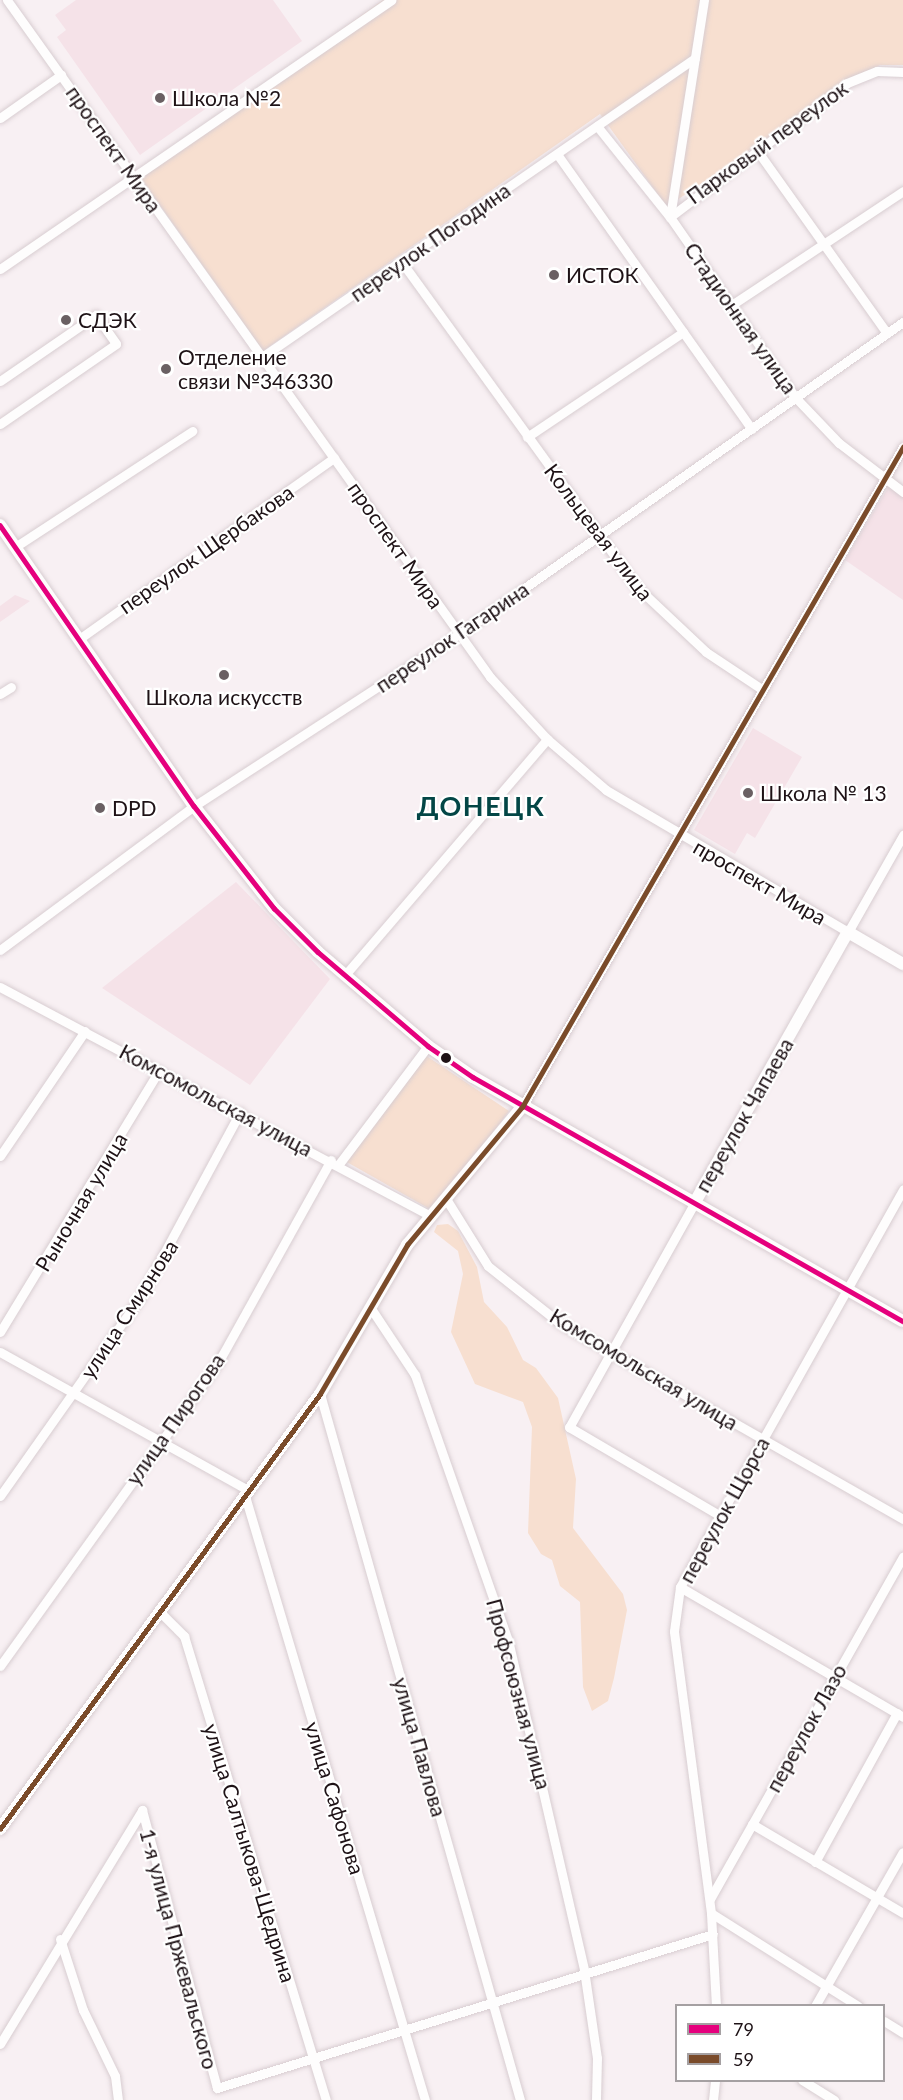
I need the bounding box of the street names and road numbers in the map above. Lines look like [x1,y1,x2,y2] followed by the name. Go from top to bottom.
[681,75,853,209] street label: Парковый переулок
[61,81,167,217] street label: проспект Мира
[345,177,515,307] street label: переулок Погодина
[679,238,803,398] street label: Стадионная улица
[539,459,659,605] street label: Кольцевая улица
[343,477,449,613] street label: проспект Мира
[114,479,298,619] street label: переулок Щербакова
[371,576,533,698] street label: переулок Гагарина
[689,834,831,930] street label: проспект Мира
[690,1033,798,1197] street label: переулок Чапаева
[115,1038,317,1162] street label: Комсомольская улица
[30,1128,132,1276] street label: Рыночная улица
[75,1235,183,1383] street label: улица Смирнова
[545,1303,743,1435] street label: Комсомольская улица
[120,1348,230,1490] street label: улица Пирогова
[674,1433,774,1587] street label: переулок Щорса
[481,1596,557,1792] street label: Профсоюзная улица
[760,1660,852,1796] street label: переулок Лазо
[388,1674,452,1820] street label: улица Павлова
[300,1719,370,1877] street label: улица Сафонова
[199,1721,301,1985] street label: улица Салтыкова-Щедрина
[135,1826,223,2072] street label: 1-я улица Пржевальского

